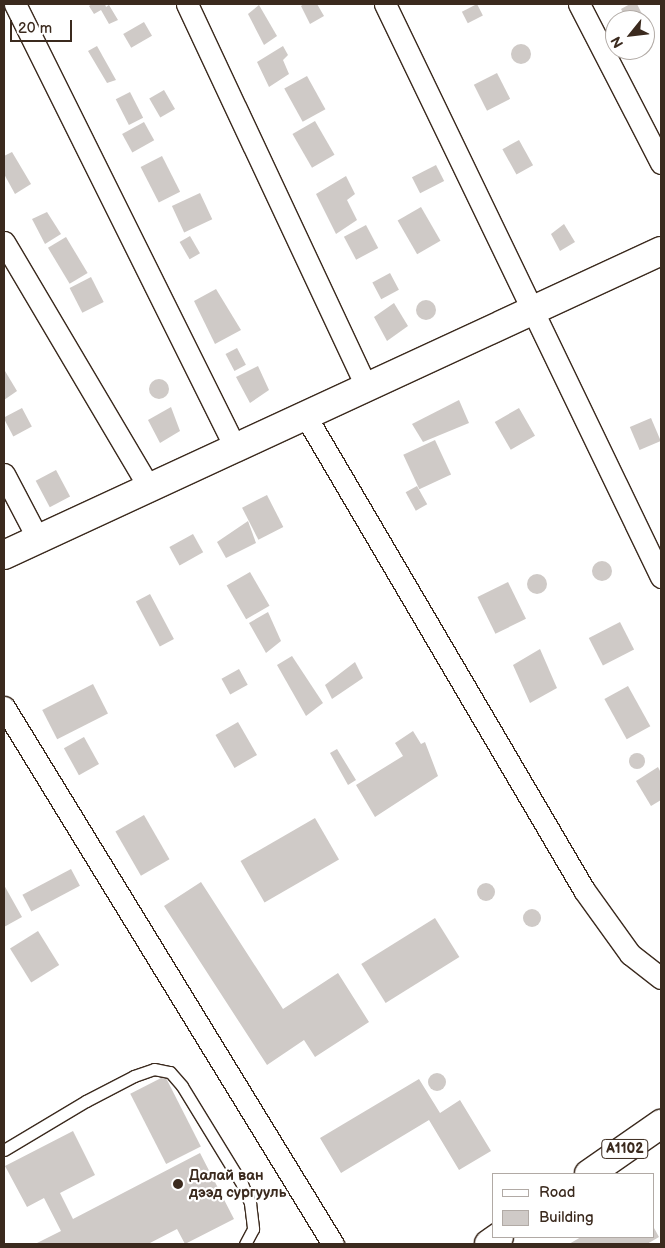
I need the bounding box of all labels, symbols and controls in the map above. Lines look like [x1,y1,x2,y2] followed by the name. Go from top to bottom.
[12,10,75,42] scale bar
[605,10,655,60] north arrow
[18,19,52,38] text: 20 m
[607,33,627,51] text: N
[601,1138,649,1160] road number: A1102
[189,1166,286,1201] place label: Далай ван дээд сургууль
[492,1173,655,1238] legend
[171,1177,185,1191] marker: Далай ван дээд сургууль
[539,1183,575,1202] text: Road
[539,1208,594,1227] text: Building

